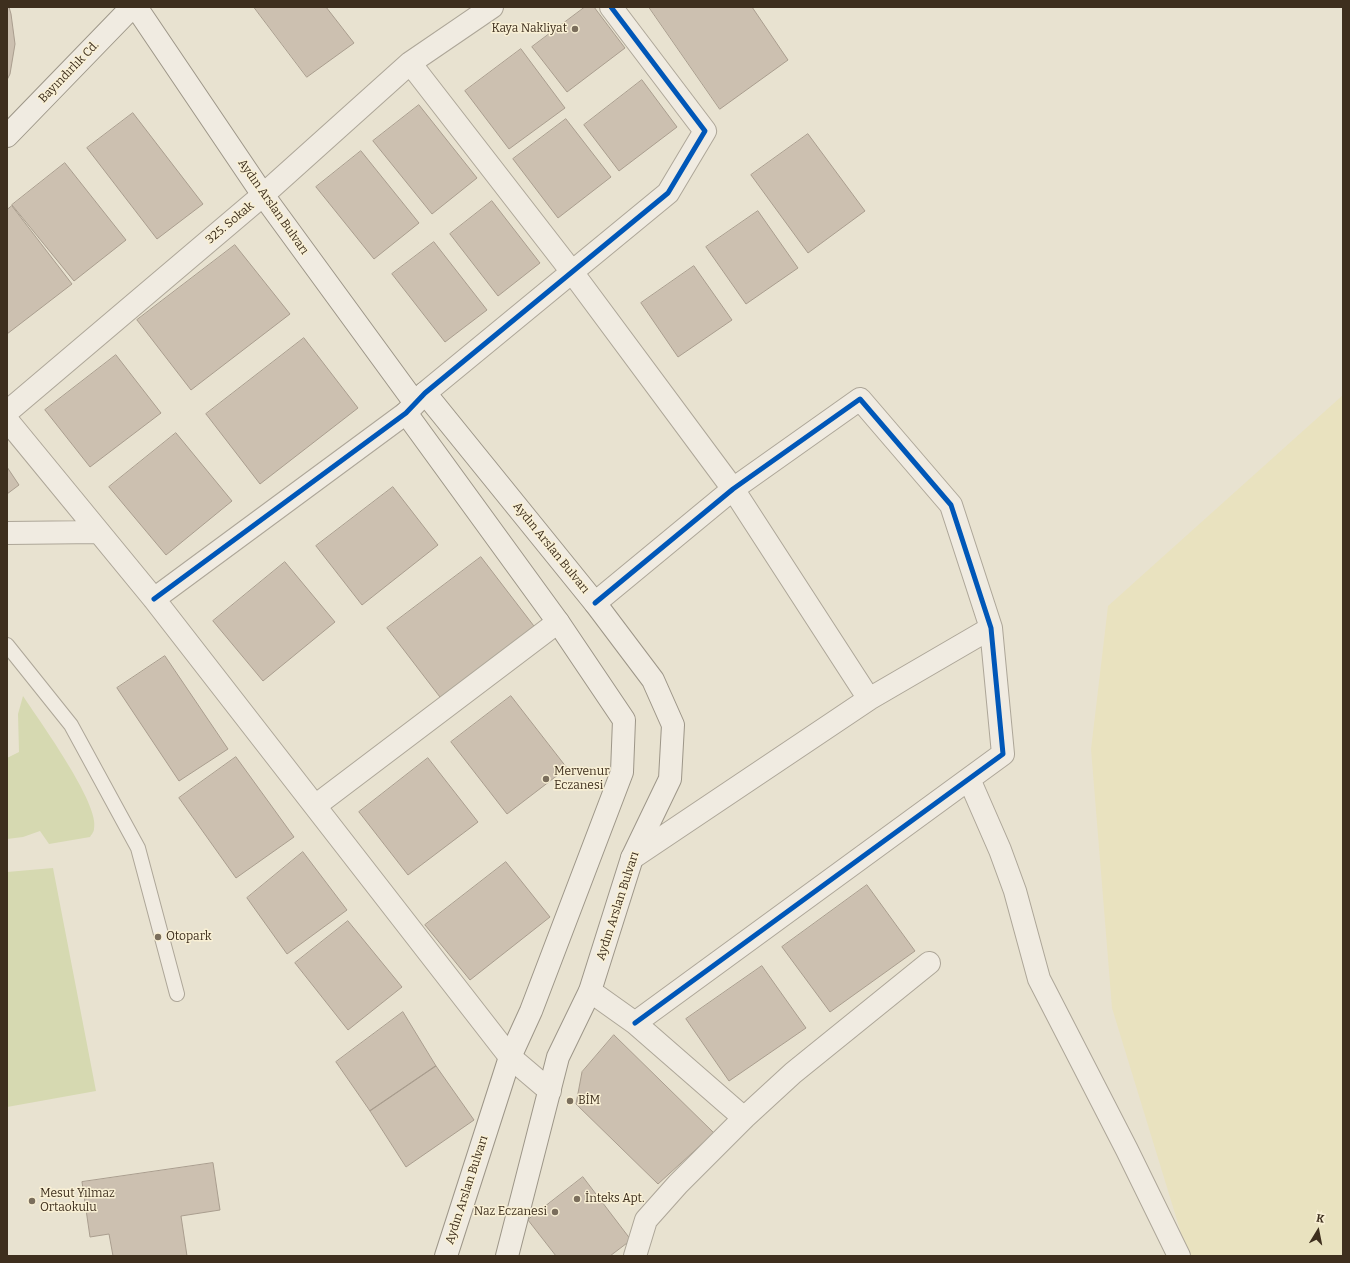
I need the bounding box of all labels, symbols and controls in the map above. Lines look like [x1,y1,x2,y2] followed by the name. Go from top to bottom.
[491,22,567,36] place label: Kaya Nakliyat
[570,24,580,34] marker: Kaya Nakliyat
[36,38,102,106] street label: Bayındırlık Cd.
[235,156,311,258] street label: Aydın Arslan Bulvarı
[203,199,257,247] street label: 325. Sokak
[510,499,592,597] street label: Aydın Arslan Bulvarı
[554,765,609,793] place label: Mervenur Eczanesi
[541,774,551,784] marker: Mervenur Eczanesi
[594,850,642,962] street label: Aydın Arslan Bulvarı
[166,930,212,944] place label: Otopark
[153,932,163,942] marker: Otopark
[578,1094,600,1108] place label: BİM
[565,1096,575,1106] marker: BİM
[443,1134,491,1246] street label: Aydın Arslan Bulvarı
[40,1187,115,1215] place label: Mesut Yılmaz Ortaokulu
[585,1192,644,1206] place label: İnteks Apt.
[572,1194,582,1204] marker: İnteks Apt.
[27,1196,37,1206] marker: Mesut Yılmaz Ortaokulu
[474,1205,547,1219] place label: Naz Eczanesi
[550,1207,560,1217] marker: Naz Eczanesi
[1298,1211,1338,1251] north arrow
[1315,1212,1325,1226] text: K

